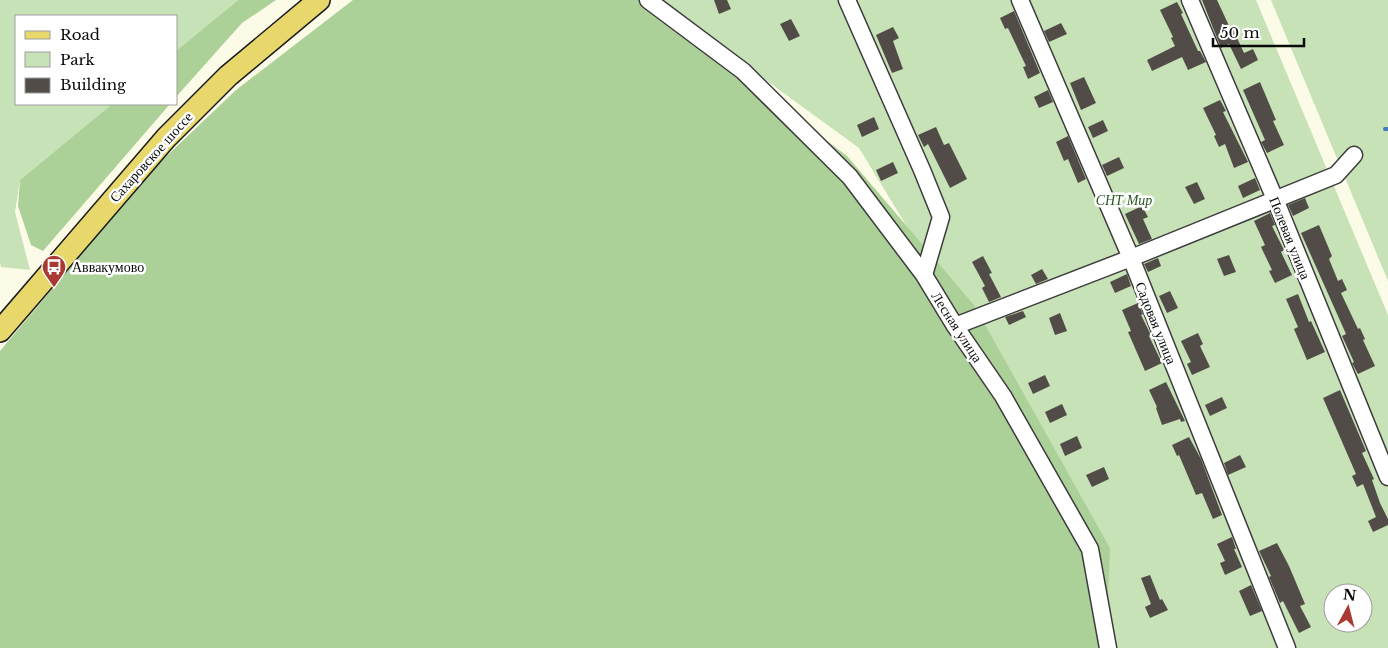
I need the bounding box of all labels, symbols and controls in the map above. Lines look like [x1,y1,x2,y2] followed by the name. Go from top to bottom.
[15,15,178,105] legend
[1213,15,1304,47] scale bar
[1220,23,1260,42] text: 50 m
[60,25,100,44] text: Road
[60,50,96,69] text: Park
[60,75,127,94] text: Building
[106,108,196,206] street label: Сахаровское шоссе
[1096,191,1152,209] park label: СНТ Мир
[1265,194,1315,283] street label: Полевая улица
[41,254,67,288] bus stop icon: Аввакумово
[72,258,144,276] place label: Аввакумово
[1131,279,1181,368] street label: Садовая улица
[927,288,987,366] street label: Лесная улица
[1323,583,1373,633] north arrow
[1342,585,1357,605] text: N

